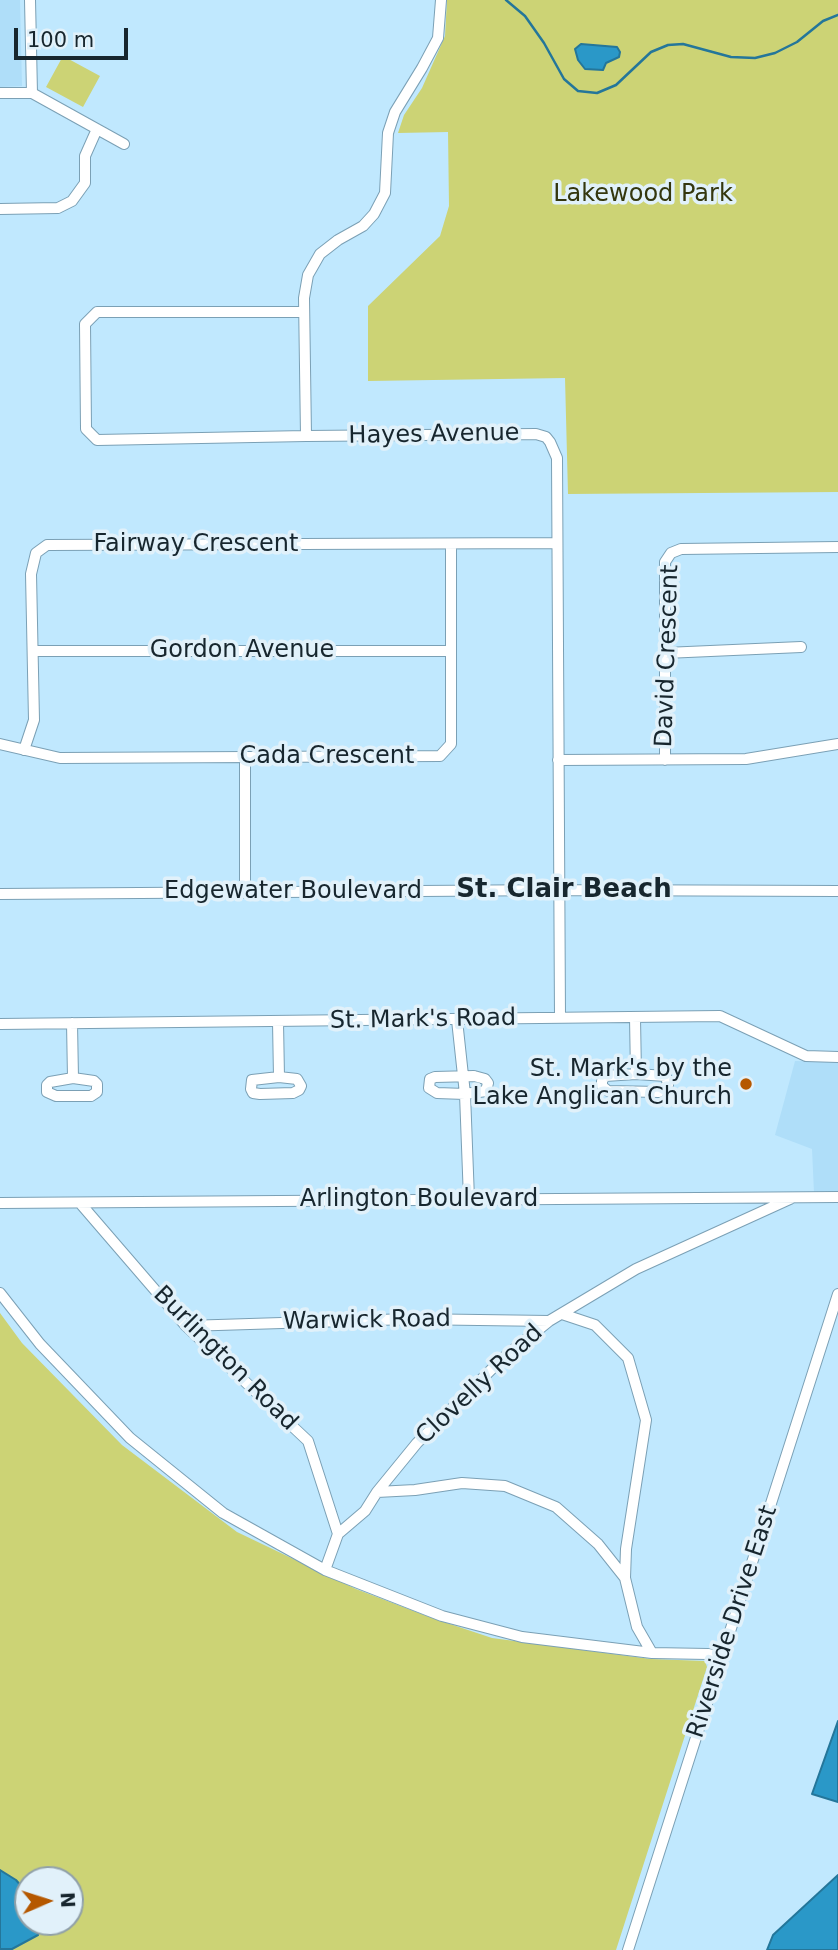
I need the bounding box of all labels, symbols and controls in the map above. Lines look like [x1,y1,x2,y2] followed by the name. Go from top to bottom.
[18,14,131,58] scale bar
[27,28,94,52] text: 100 m
[553,181,733,209] park label: Lakewood Park
[348,419,520,451] street label: Hayes Avenue
[94,531,298,559] street label: Fairway Crescent
[650,564,686,748] street label: David Crescent
[150,637,334,665] street label: Gordon Avenue
[240,743,414,771] street label: Cada Crescent
[456,874,672,906] district label: St. Clair Beach
[164,878,422,906] street label: Edgewater Boulevard
[330,1004,516,1036] street label: St. Mark's Road
[473,1056,732,1112] place label: St. Mark's by the Lake Anglican Church
[738,1076,754,1092] marker: St. Mark's by the Lake Anglican Church
[300,1186,538,1214] street label: Arlington Boulevard
[147,1281,303,1437] street label: Burlington Road
[283,1305,451,1337] street label: Warwick Road
[411,1319,549,1451] street label: Clovelly Road
[682,1502,784,1742] street label: Riverside Drive East
[14,1866,84,1936] north arrow
[57,1891,79,1909] text: N

